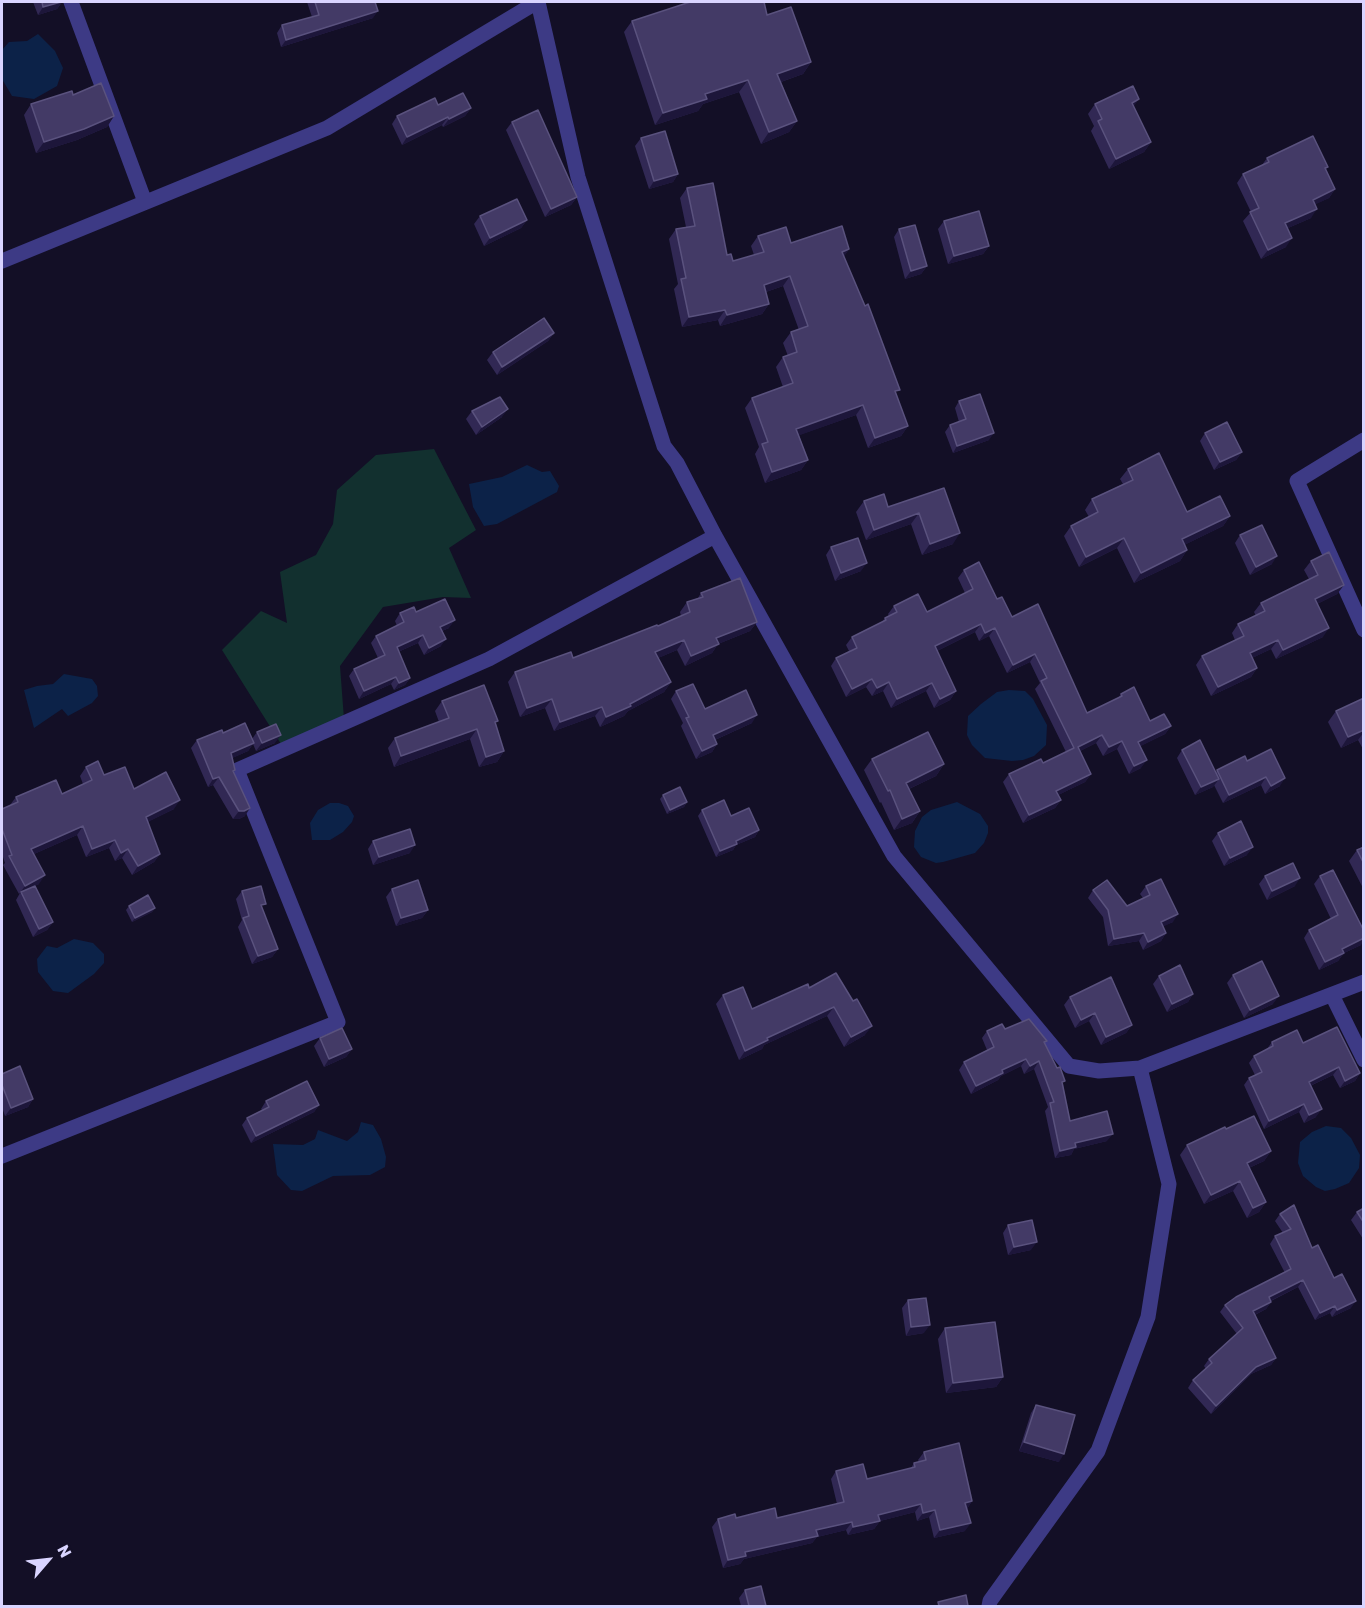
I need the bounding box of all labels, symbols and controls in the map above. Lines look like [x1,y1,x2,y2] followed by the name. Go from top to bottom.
[18,1530,78,1590] north arrow
[53,1542,75,1561] text: N

